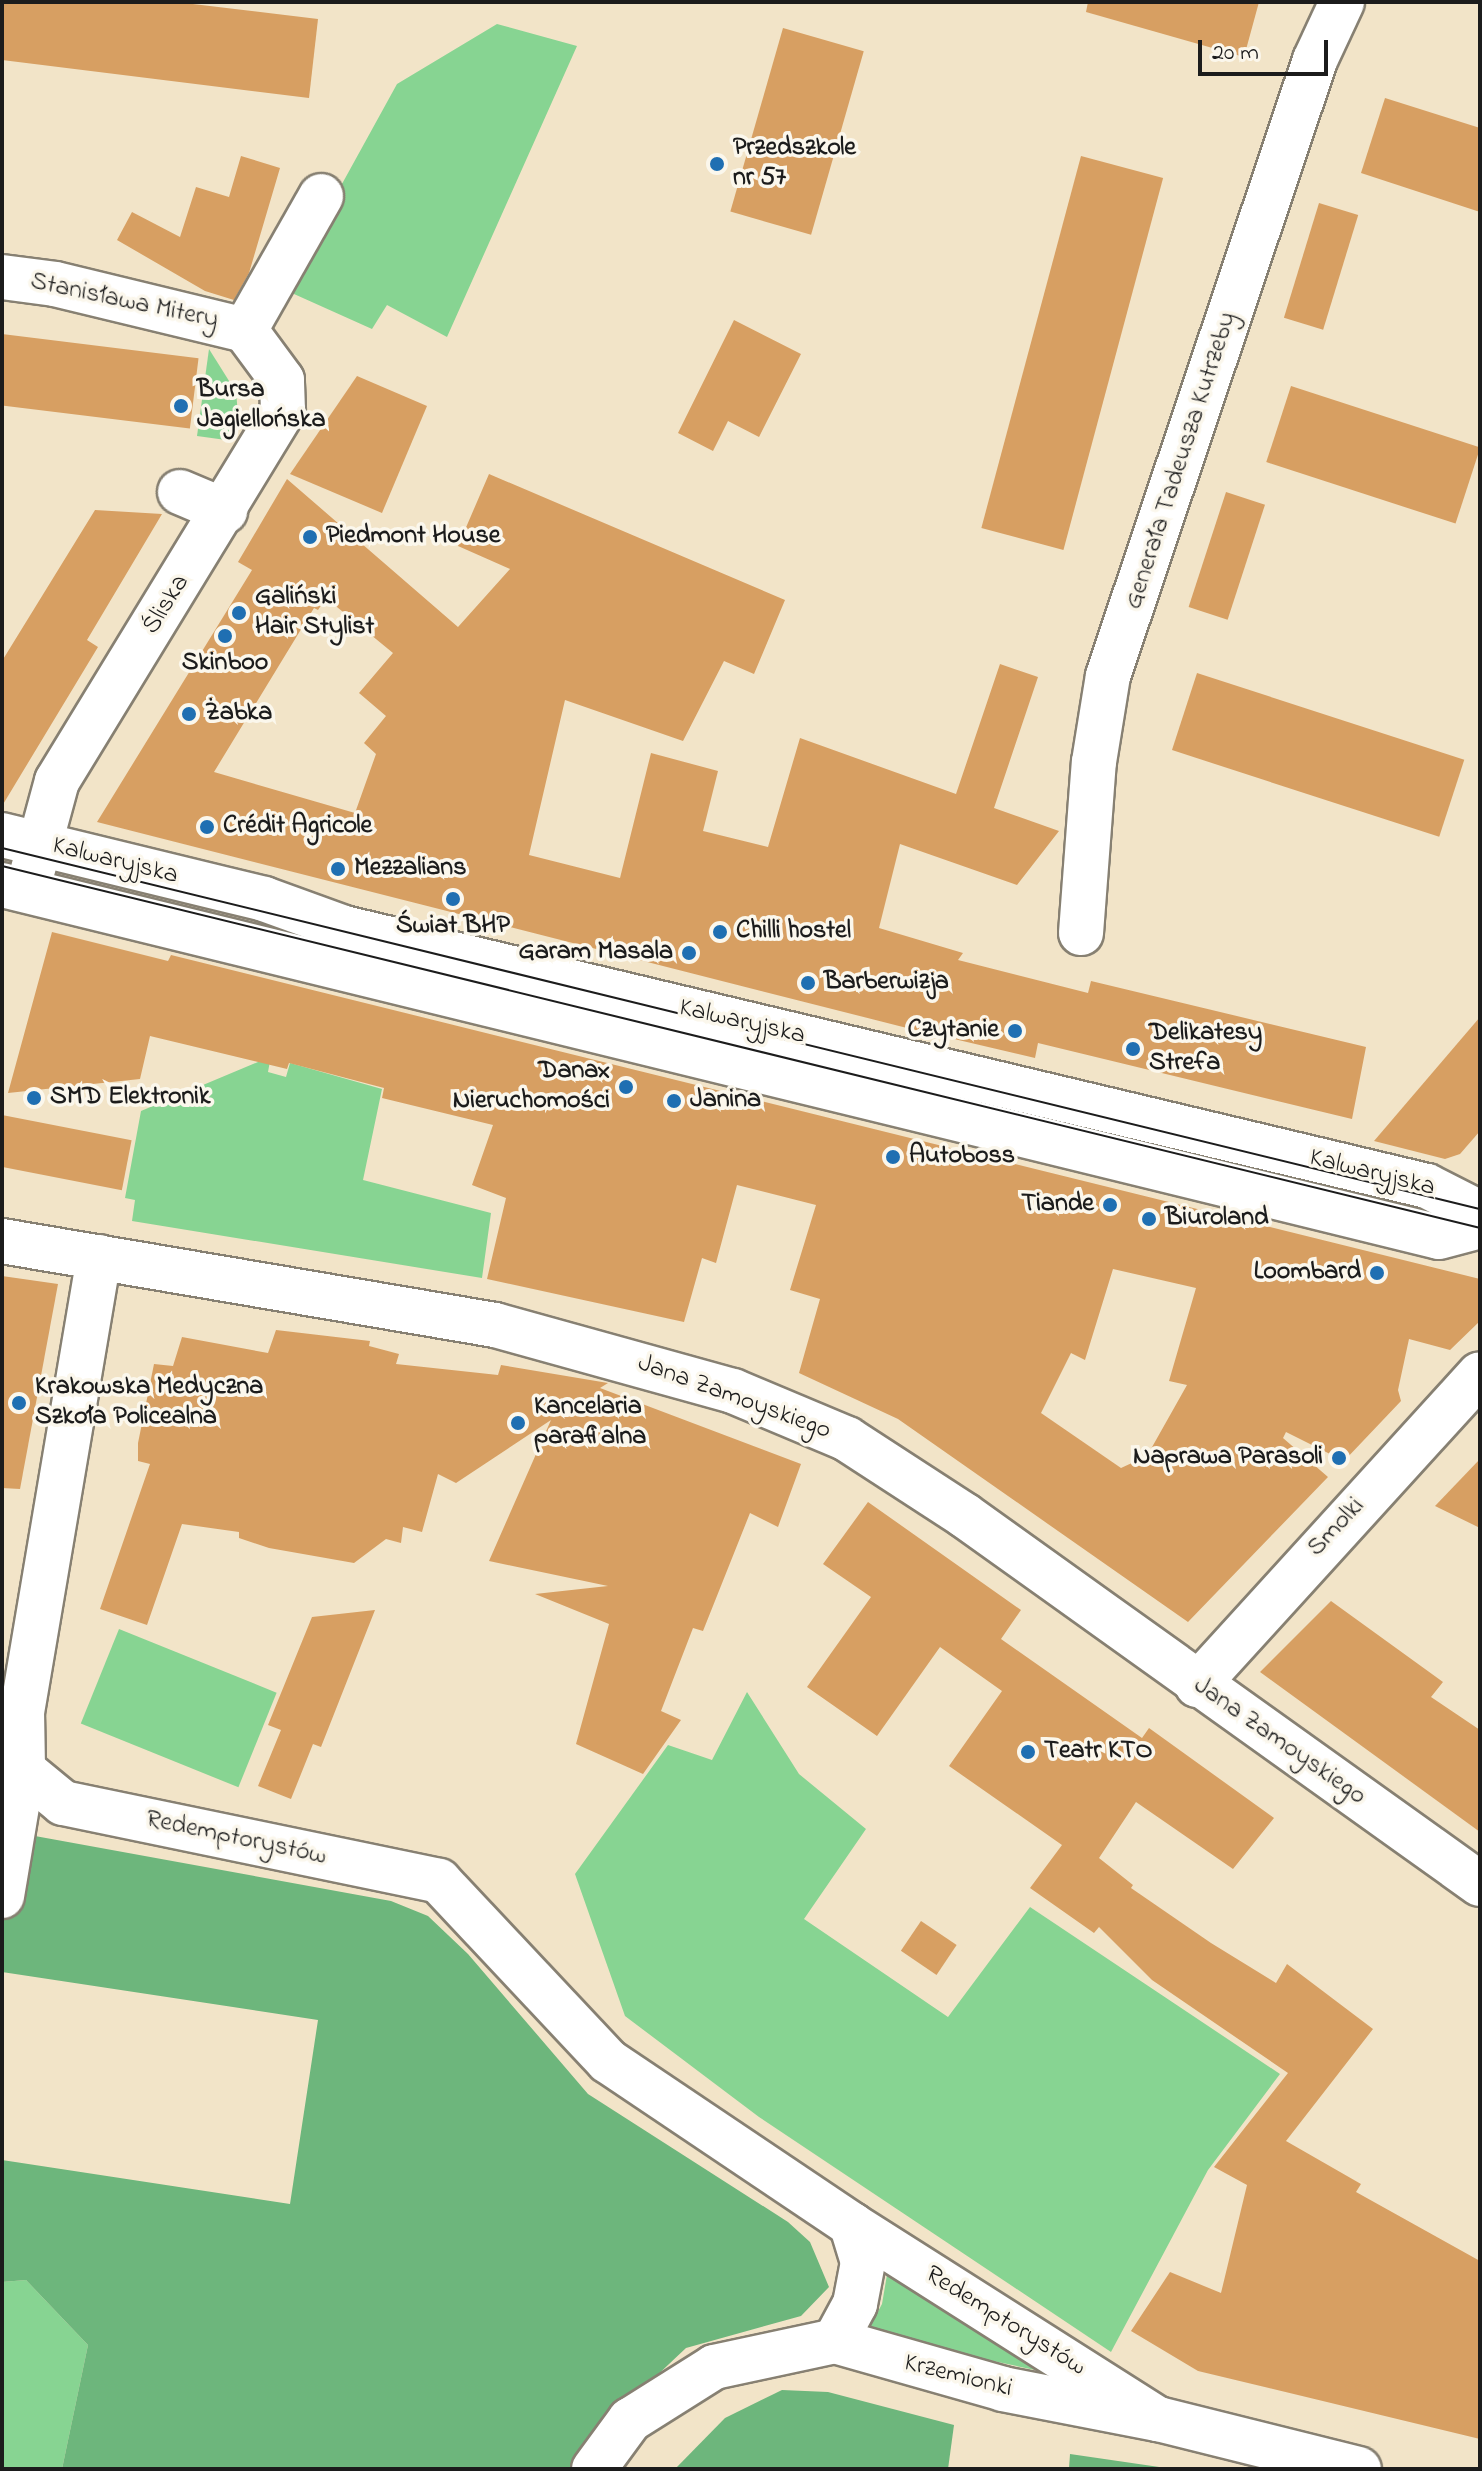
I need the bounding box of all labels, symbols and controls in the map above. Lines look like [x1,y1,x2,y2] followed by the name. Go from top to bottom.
[1202,24,1332,74] scale bar
[1212,36,1259,71] text: 20 m
[733,133,856,194] place label: Przedszkole nr 57
[708,155,726,173] marker: Przedszkole nr 57
[27,267,221,337] street label: Stanisława Mitery
[1119,309,1245,613] street label: Generała Tadeusza Kutrzeby
[197,375,325,436] place label: Bursa Jagiellońska
[172,397,190,415] marker: Bursa Jagiellońska
[326,521,500,553] place label: Piedmont House
[301,528,319,546] marker: Piedmont House
[137,569,197,641] street label: Śliska
[255,582,374,644] place label: Galiński Hair Stylist
[230,604,248,622] marker: Galiński Hair Stylist
[216,627,234,645] marker: Skinboo
[182,648,268,680] place label: Skinboo
[205,698,272,730] place label: Żabka
[180,705,198,723] marker: Żabka
[223,811,372,843] place label: Crédit Agricole
[198,818,216,836] marker: Crédit Agricole
[49,831,181,893] street label: Kalwaryjska
[354,853,466,885] place label: Mezzalians
[329,860,347,878] marker: Mezzalians
[444,890,462,908] marker: Świat BHP
[396,911,510,943] place label: Świat BHP
[736,916,851,948] place label: Chilli hostel
[711,923,729,941] marker: Chilli hostel
[518,937,673,969] place label: Garam Masala
[680,944,698,962] marker: Garam Masala
[824,967,949,999] place label: Barberwizja
[799,974,817,992] marker: Barberwizja
[676,993,808,1053] street label: Kalwaryjska
[907,1015,999,1047] place label: Czytanie
[1149,1018,1262,1080] place label: Delikatesy Strefa
[1006,1022,1024,1040] marker: Czytanie
[1124,1040,1142,1058] marker: Delikatesy Strefa
[453,1056,610,1118] place label: Danax Nieruchomości
[617,1078,635,1096] marker: Danax Nieruchomości
[50,1082,210,1114] place label: SMD Elektronik
[690,1085,761,1117] place label: Janina
[25,1089,43,1107] marker: SMD Elektronik
[665,1092,683,1110] marker: Janina
[909,1141,1015,1173] place label: Autoboss
[1306,1143,1438,1205] street label: Kalwaryjska
[884,1148,902,1166] marker: Autoboss
[1021,1189,1094,1221] place label: Tiande
[1101,1196,1119,1214] marker: Tiande
[1165,1203,1269,1235] place label: Biuroland
[1140,1210,1158,1228] marker: Biuroland
[1254,1257,1361,1289] place label: Loombard
[1368,1264,1386,1282] marker: Loombard
[633,1349,835,1447] street label: Jana Zamoyskiego
[35,1372,263,1434] place label: Krakowska Medyczna Szkoła Policealna
[534,1392,646,1454] place label: Kancelaria parafialna
[10,1394,28,1412] marker: Krakowska Medyczna Szkoła Policealna
[509,1414,527,1432] marker: Kancelaria parafialna
[1133,1442,1323,1474] place label: Naprawa Parasoli
[1330,1449,1348,1467] marker: Naprawa Parasoli
[1302,1492,1372,1564] street label: Smolki
[1187,1671,1371,1813] street label: Jana Zamoyskiego
[1044,1736,1152,1768] place label: Teatr KTO
[1019,1743,1037,1761] marker: Teatr KTO
[143,1805,329,1873] street label: Redemptorystów
[919,2260,1091,2384] street label: Redemptorystów
[901,2349,1015,2405] street label: Krzemionki

